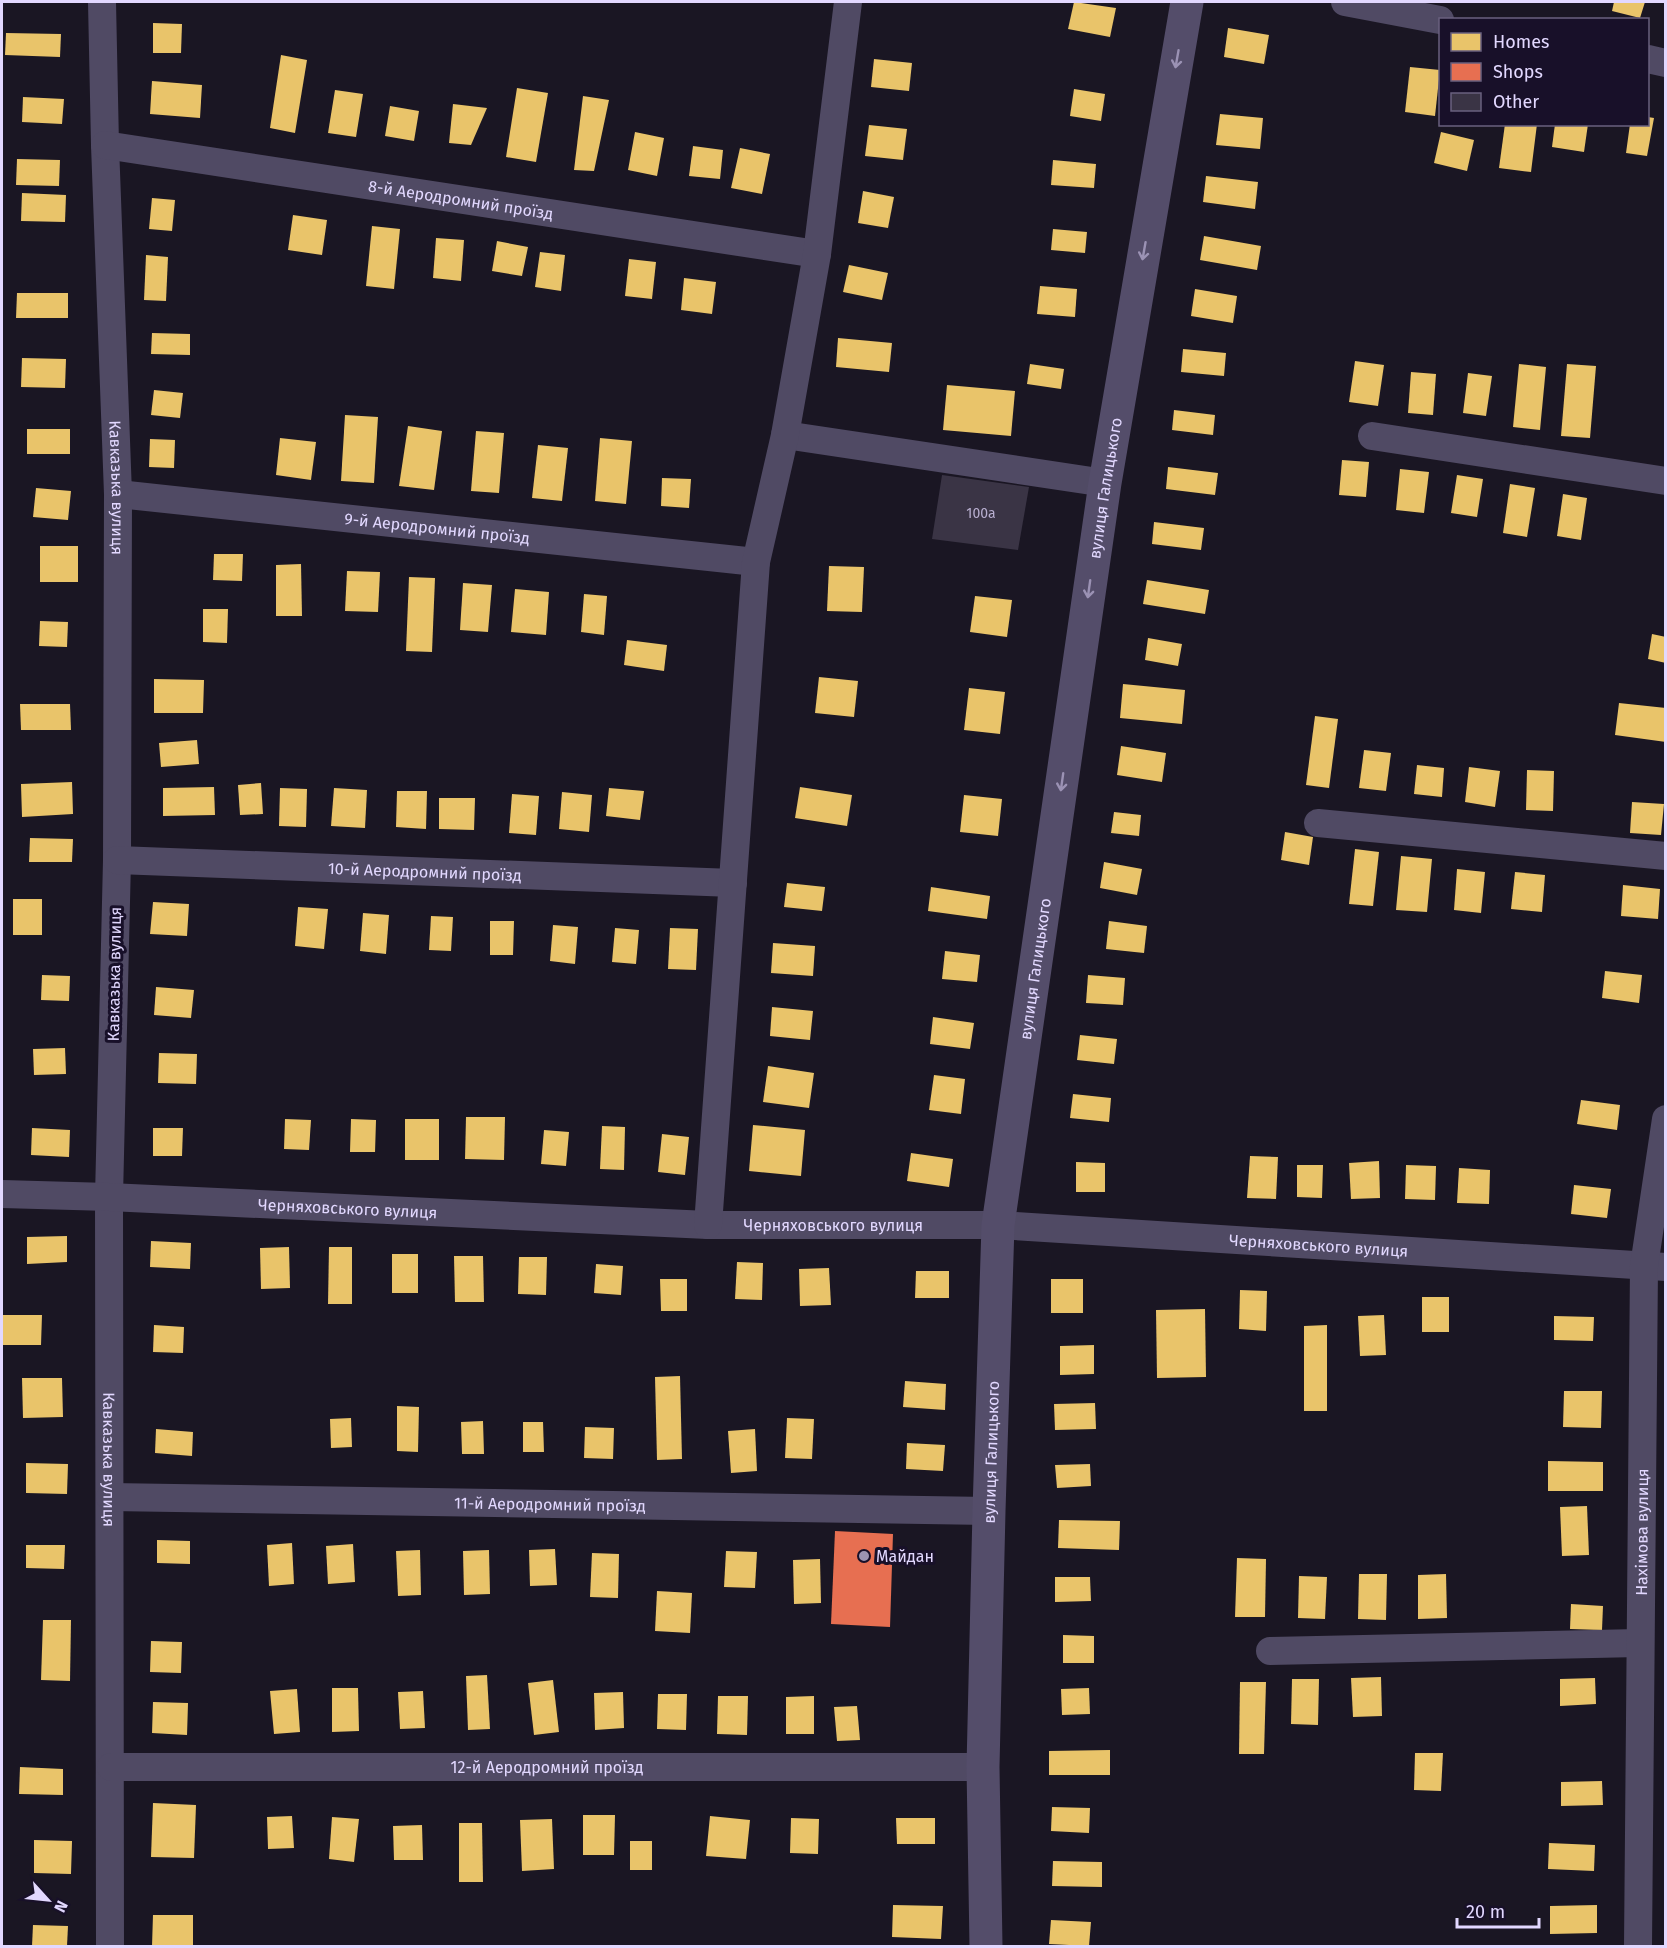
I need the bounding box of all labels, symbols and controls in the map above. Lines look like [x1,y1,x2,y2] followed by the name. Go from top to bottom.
[1439,18,1649,126] legend
[1493,31,1549,53] text: Homes
[1171,49,1182,68] one-way arrow
[1493,61,1543,83] text: Shops
[1493,91,1539,113] text: Other
[367,176,555,224] street label: 8-й Аеродромний проїзд
[1138,241,1149,261] one-way arrow
[1085,416,1126,560] street label: вулиця Галицького
[105,420,127,555] street label: Кавказька вулиця
[966,505,996,522] house number: 100а
[343,509,531,548] street label: 9-й Аеродромний проїзд
[1084,579,1095,598] one-way arrow
[1056,772,1067,791] one-way arrow
[328,859,522,885] street label: 10-й Аеродромний проїзд
[1016,897,1055,1041] street label: вулиця Галицького
[104,907,125,1041] street label: Кавказька вулиця
[258,1195,438,1222] street label: Черняховського вулиця
[744,1216,923,1235] street label: Черняховського вулиця
[1229,1231,1409,1261] street label: Черняховського вулиця
[980,1380,1003,1524] street label: вулиця Галицького
[99,1392,118,1527] street label: Кавказька вулиця
[1632,1468,1652,1596] street label: Нахімова вулиця
[454,1493,646,1516] street label: 11-й Аеродромний проїзд
[876,1547,934,1566] place label: Майдан
[857,1549,871,1563] marker: Майдан
[451,1758,644,1777] street label: 12-й Аеродромний проїзд
[18,1870,78,1930] north arrow
[1457,1891,1540,1929] scale bar
[50,1898,72,1916] text: N
[1466,1901,1505,1923] text: 20 m

